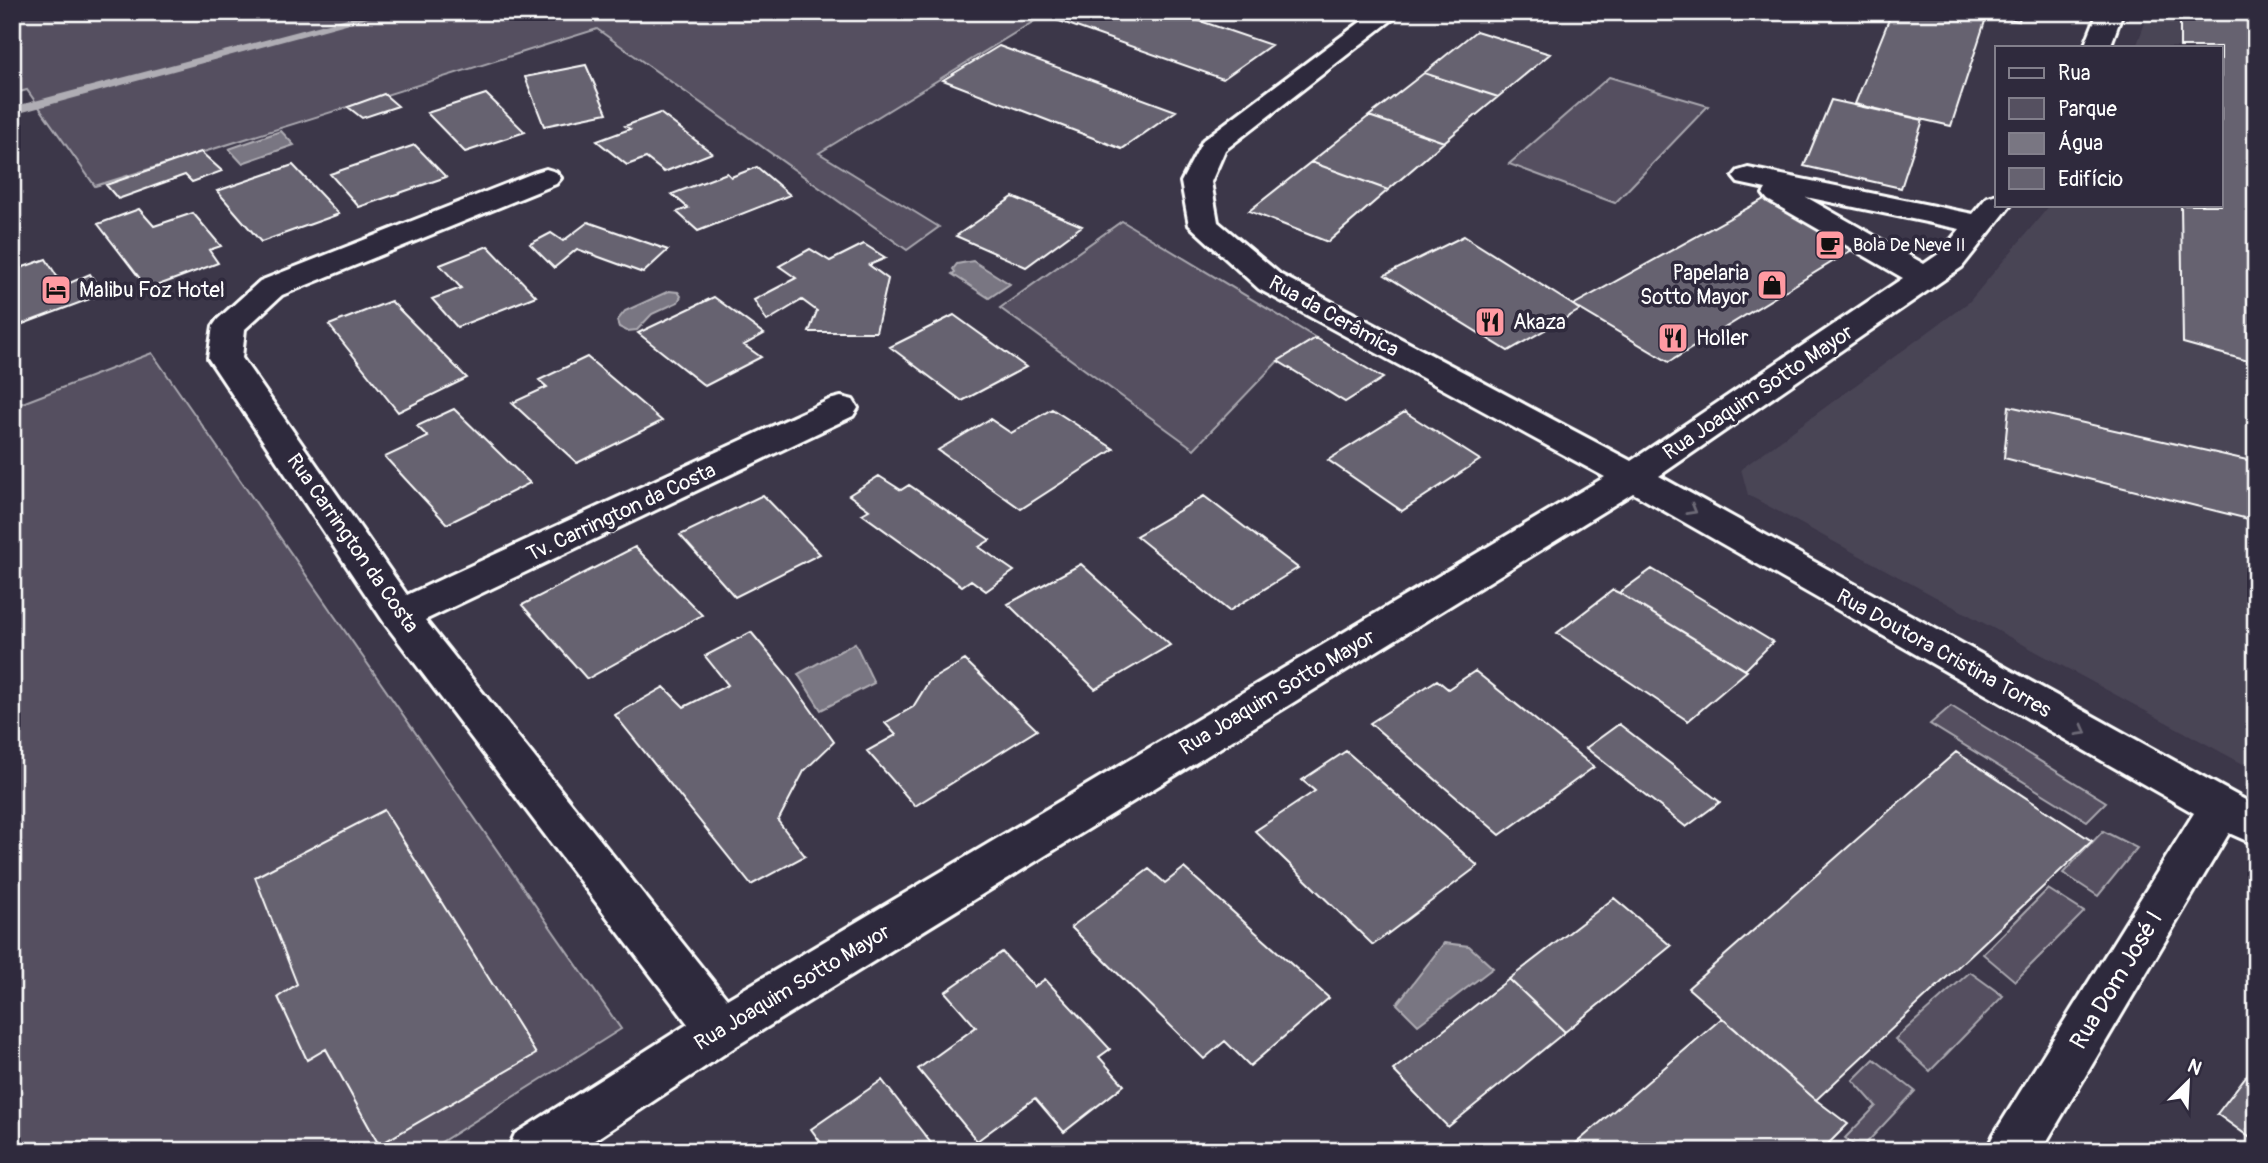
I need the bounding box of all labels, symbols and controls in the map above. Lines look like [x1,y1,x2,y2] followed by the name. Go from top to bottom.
[1995,46,2222,206] legend
[2058,60,2091,87] text: Rua
[2058,96,2117,123] text: Parque
[2058,130,2103,157] text: Água
[2058,166,2123,193] text: Edifício
[1813,228,1847,262] cafe icon: Bola De Neve II
[1853,234,1966,257] place label: Bola De Neve II
[1640,260,1750,311] place label: Papelaria Sotto Mayor
[1755,268,1789,302] shop icon: Papelaria Sotto Mayor
[1264,269,1404,363] street label: Rua da Cerâmica
[39,273,73,307] hotel icon: Malibu Foz Hotel
[79,277,225,304] place label: Malibu Foz Hotel
[1473,305,1507,339] restaurant icon: Akaza
[1513,309,1566,336] place label: Akaza
[1658,318,1859,466] street label: Rua Joaquim Sotto Mayor
[1656,321,1690,355] restaurant icon: Holler
[1696,325,1749,352] place label: Holler
[280,448,425,638] street label: Rua Carrington da Costa
[522,457,720,568] street label: Tv. Carrington da Costa
[1685,502,1698,515] one-way arrow
[1832,583,2057,724] street label: Rua Doutora Cristina Torres
[1174,623,1381,762] street label: Rua Joaquim Sotto Mayor
[2075,723,2088,736] one-way arrow
[2064,906,2169,1055] street label: Rua Dom José I
[689,918,896,1057] street label: Rua Joaquim Sotto Mayor
[2152,1048,2222,1118] north arrow
[2184,1054,2205,1081] text: N

